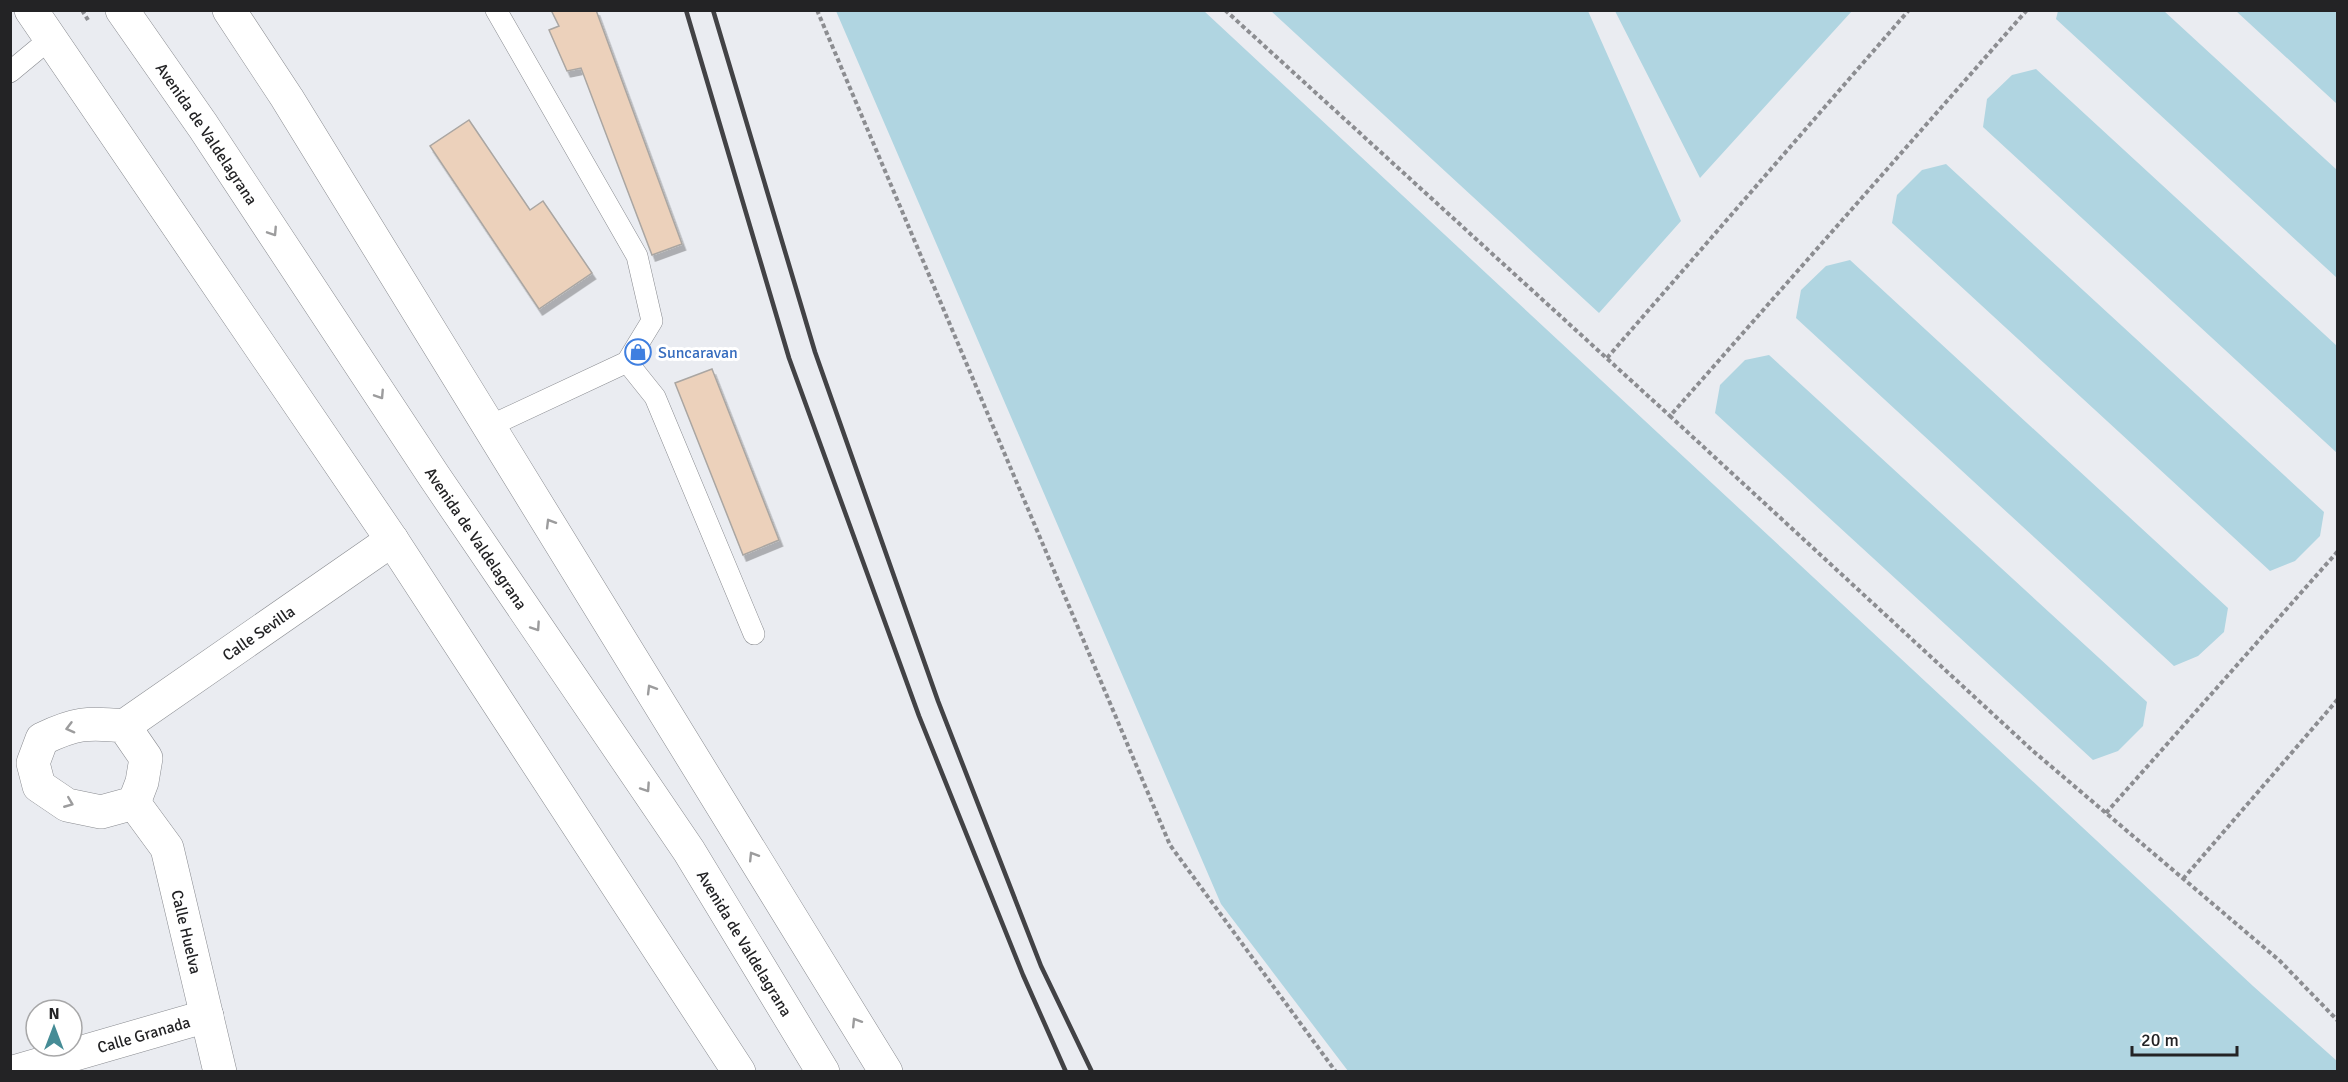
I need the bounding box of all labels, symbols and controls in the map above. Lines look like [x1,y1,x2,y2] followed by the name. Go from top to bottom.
[151,59,261,209] street label: Avenida de Valdelagrana
[266,226,277,237] one-way arrow
[623,337,653,367] shop icon: Suncaravan
[658,343,738,363] place label: Suncaravan
[373,388,384,399] one-way arrow
[420,464,531,614] street label: Avenida de Valdelagrana
[545,519,557,529] one-way arrow
[219,601,299,666] street label: Calle Sevilla
[529,620,540,631] one-way arrow
[647,685,659,695] one-way arrow
[65,721,76,733] one-way arrow
[639,781,650,792] one-way arrow
[62,796,73,808] one-way arrow
[749,852,761,862] one-way arrow
[692,867,796,1020] street label: Avenida de Valdelagrana
[166,888,205,976] street label: Calle Huelva
[24,998,84,1058] north arrow
[48,1004,60,1024] text: N
[95,1012,193,1058] street label: Calle Granada
[851,1018,863,1028] one-way arrow
[2132,1019,2237,1057] scale bar
[2141,1029,2179,1051] text: 20 m

